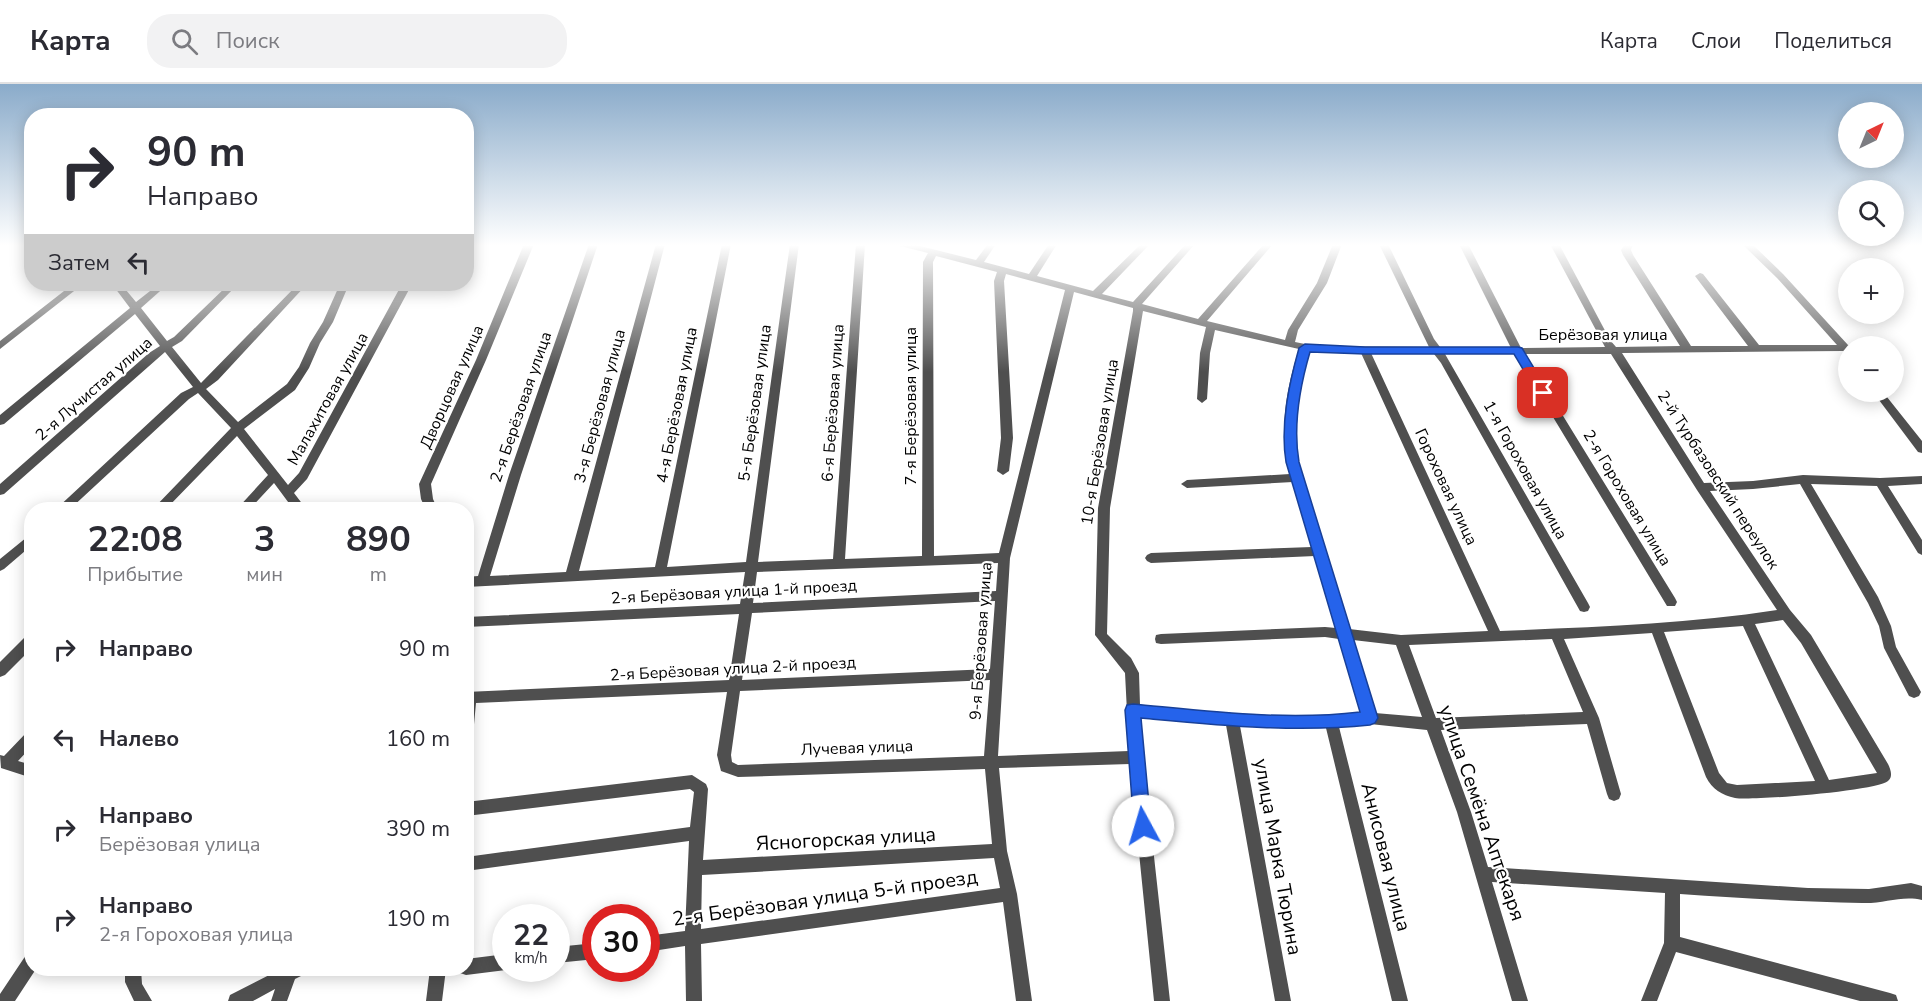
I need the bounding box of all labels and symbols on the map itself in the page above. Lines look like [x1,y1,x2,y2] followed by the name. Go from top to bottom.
[1838,102,1904,168] north arrow
[415,322,489,452] street label: Дворцовая улица
[733,323,777,483] street label: 5-я Берёзовая улица
[817,323,849,483] street label: 6-я Берёзовая улица
[1538,324,1668,346] street label: Берёзовая улица
[651,325,703,485] street label: 4-я Берёзовая улица
[569,327,631,485] street label: 3-я Берёзовая улица
[900,327,922,485] street label: 7-я Берёзовая улица
[282,329,374,469] street label: Малахитовая улица
[485,329,557,485] street label: 2-я Берёзовая улица
[31,332,157,446] street label: 2-я Лучистая улица
[1076,357,1124,527] street label: 10-я Берёзовая улица
[1517,367,1568,418] pin
[1652,386,1784,574] street label: 2-й Турбазовский переулок
[1478,397,1572,543] street label: 1-я Гороховая улица
[1409,425,1483,549] street label: Гороховая улица
[1578,426,1676,570] street label: 2-я Гороховая улица
[965,561,997,721] street label: 9-я Берёзовая улица
[610,575,858,609] street label: 2-я Берёзовая улица 1-й проезд
[609,652,857,686] street label: 2-я Берёзовая улица 2-й проезд
[1432,701,1532,925] street label: улица Семёна Аптекаря
[800,735,914,761] street label: Лучевая улица
[1247,757,1309,957] street label: улица Марка Тюрина
[1354,780,1418,934] street label: Анисовая улица
[1111,794,1175,858] position arrow
[755,821,937,857] street label: Ясногорская улица
[671,863,980,933] street label: 2-я Берёзовая улица 5-й проезд
[582,904,660,982] speed limit sign: 30

